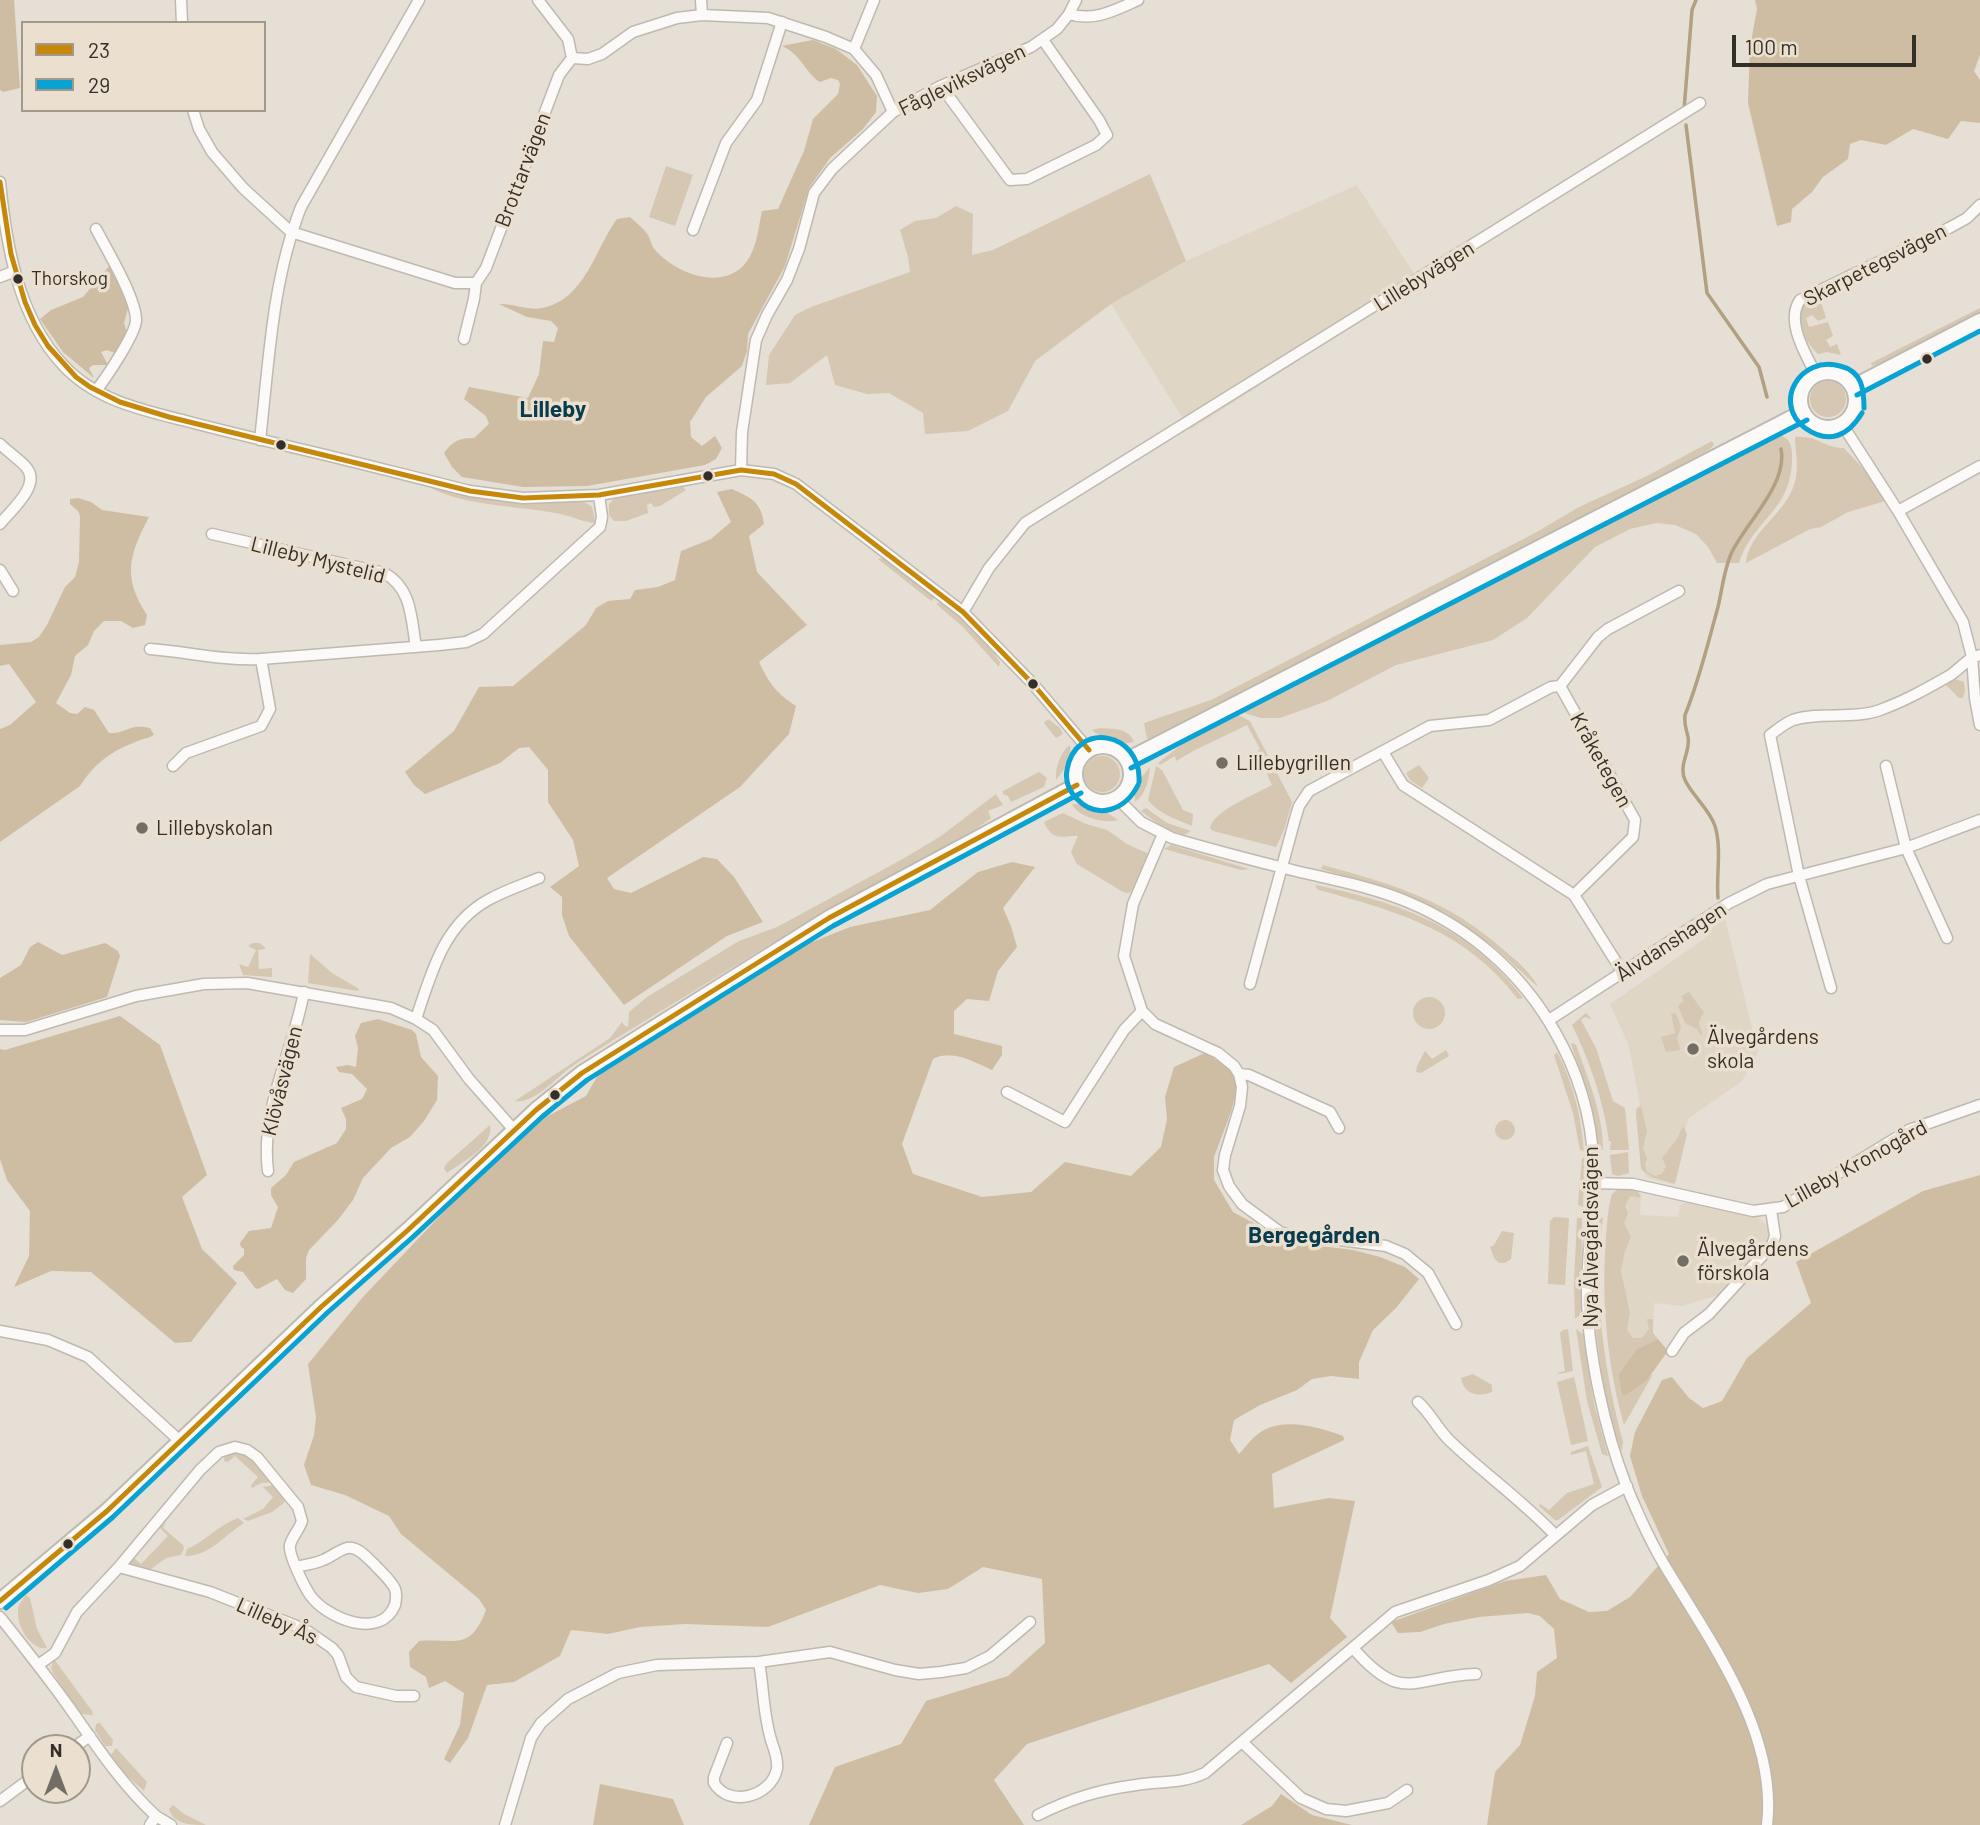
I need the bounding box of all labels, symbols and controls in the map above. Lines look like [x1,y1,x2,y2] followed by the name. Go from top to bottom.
[21,21,266,112] legend
[1735,21,1919,65] scale bar
[1745,34,1798,59] text: 100 m
[88,37,110,62] text: 23
[894,38,1030,122] street label: Fågleviksvägen
[88,72,110,97] text: 29
[490,109,556,231] street label: Brottarvägen
[1799,218,1951,312] street label: Skarpetegsvägen
[1369,235,1479,317] street label: Lillebyvägen
[31,268,108,290] place label: Thorskog
[11,272,25,286] marker: Thorskog
[1920,352,1934,366] unlabelled marker
[520,395,586,423] district label: Lilleby
[274,438,288,452] unlabelled marker
[701,469,715,483] unlabelled marker
[248,531,388,589] street label: Lilleby Mystelid
[1026,677,1040,691] unlabelled marker
[1565,708,1637,812] street label: Kråketegen
[1236,750,1351,776] place label: Lillebygrillen
[1214,755,1230,771] marker: Lillebygrillen
[156,815,273,841] place label: Lillebyskolan
[134,820,150,836] marker: Lillebyskolan
[1611,897,1731,987] street label: Älvdanshagen
[256,1023,308,1139] street label: Klövåsvägen
[1707,1024,1819,1074] place label: Älvegårdens skola
[1685,1041,1701,1057] marker: Älvegårdens skola
[548,1088,562,1102] unlabelled marker
[1781,1115,1931,1213] street label: Lilleby Kronogård
[1578,1146,1604,1328] street label: Nya Älvegårdsvägen
[1248,1221,1380,1249] district label: Bergegården
[1697,1236,1809,1286] place label: Älvegårdens förskola
[1675,1253,1691,1269] marker: Älvegårdens förskola
[61,1537,75,1551] unlabelled marker
[233,1592,321,1650] street label: Lilleby Ås
[21,1734,91,1804] north arrow
[50,1738,62,1761] text: N

